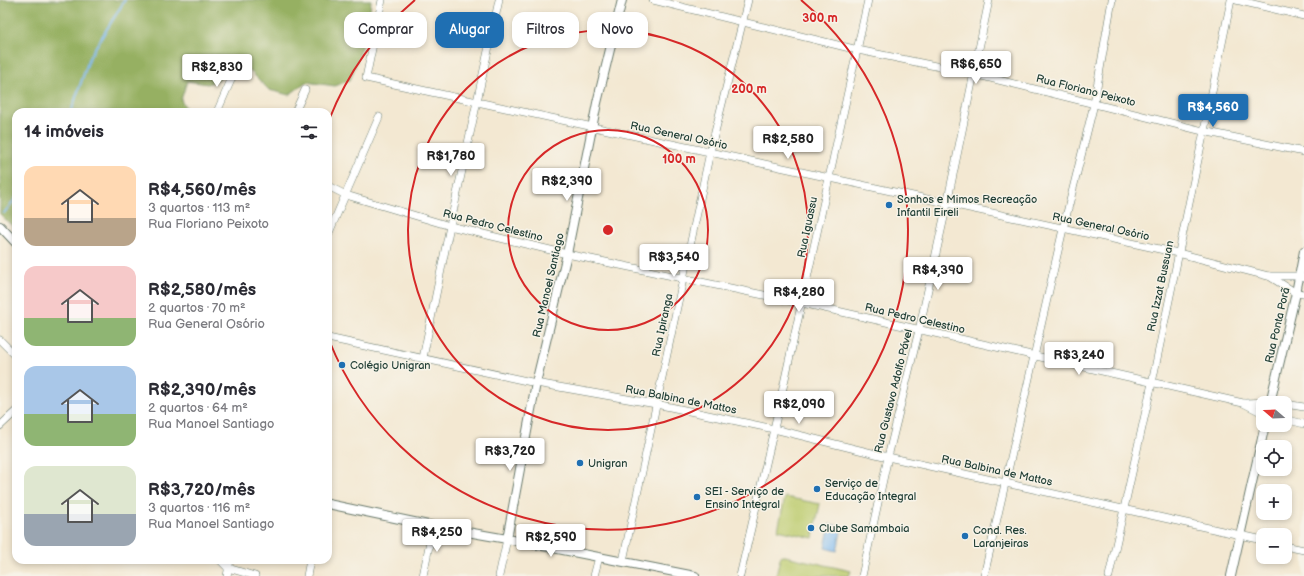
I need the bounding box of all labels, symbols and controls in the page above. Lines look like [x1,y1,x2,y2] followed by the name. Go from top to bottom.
[802,11,838,26] text: 300 m
[344,12,427,48] chip: Comprar
[435,12,504,48] chip: Alugar
[512,12,579,48] chip: Filtros
[587,12,648,48] chip: Novo
[939,51,1013,85] pin: R$6,650
[180,54,254,88] pin: R$2,830
[950,56,1002,72] text: R$6,650
[191,59,243,75] text: R$2,830
[1035,72,1137,109] street label: Rua Floriano Peixoto
[731,82,767,97] text: 200 m
[1176,94,1250,128] pin: R$4,560
[1187,99,1239,115] text: R$4,560
[629,119,729,152] street label: Rua General Osório
[298,121,320,143] icon: filters
[24,122,104,142] text: 14 imóveis
[751,126,825,160] pin: R$2,580
[762,131,814,147] text: R$2,580
[414,143,488,177] pin: R$1,780
[427,148,475,164] text: R$1,780
[662,152,696,167] text: 100 m
[530,168,604,202] pin: R$2,390
[541,173,593,189] text: R$2,390
[148,180,256,200] text: R$4,560/mês
[56,182,104,230] icon: home
[897,193,1037,219] place label: Sonhos e Mimos Recreação Infantil Eireli
[795,195,820,259] street label: Rua Iguassu
[148,200,250,216] text: 3 quartos · 113 m²
[884,200,894,210] marker: Sonhos e Mimos Recreação Infantil Eireli
[442,207,544,244] street label: Rua Pedro Celestino
[1051,210,1151,243] street label: Rua General Osório
[148,216,269,232] text: Rua Floriano Peixoto
[601,223,615,237] centre of rings
[530,232,567,339] street label: Rua Manoel Santiago
[1145,239,1176,333] street label: Rua Izzat Bussuan
[637,244,711,278] pin: R$3,540
[648,249,700,265] text: R$3,540
[901,257,975,291] pin: R$4,390
[912,262,964,278] text: R$4,390
[762,279,836,313] pin: R$4,280
[148,280,256,300] text: R$2,580/mês
[56,282,104,330] icon: home
[773,284,825,300] text: R$4,280
[1262,286,1292,364] street label: Rua Ponta Porã
[649,292,676,358] street label: Rua Ipiranga
[148,300,246,316] text: 2 quartos · 70 m²
[863,301,966,336] street label: Rua Pedro Celestino
[148,316,265,332] text: Rua General Osório
[872,328,915,454] street label: Rua Gustavo Adolfo Pável
[1042,342,1116,376] pin: R$3,240
[1054,347,1105,363] text: R$3,240
[350,359,431,372] place label: Colégio Unigran
[337,360,347,370] marker: Colégio Unigran
[148,380,256,400] text: R$2,390/mês
[56,382,104,430] icon: home
[624,382,738,417] street label: Rua Balbina de Mattos
[762,391,836,425] pin: R$2,090
[773,396,825,412] text: R$2,090
[1256,396,1292,432] north arrow
[1256,396,1292,564] map controls
[148,400,248,416] text: 2 quartos · 64 m²
[148,416,274,432] text: Rua Manoel Santiago
[473,438,547,472] pin: R$3,720
[1256,440,1292,476] button: locate
[485,443,535,459] text: R$3,720
[940,452,1054,489] street label: Rua Balbina de Mattos
[588,457,627,470] place label: Unigran
[575,458,585,468] marker: Unigran
[825,477,916,503] place label: Serviço de Educação Integral
[148,480,255,500] text: R$3,720/mês
[56,482,104,530] icon: home
[812,484,822,494] marker: Serviço de Educação Integral
[1256,484,1292,520] button: +
[705,485,785,511] place label: SEI - Serviço de Ensino Integral
[692,492,702,502] marker: SEI - Serviço de Ensino Integral
[148,500,250,516] text: 3 quartos · 116 m²
[148,516,274,532] text: Rua Manoel Santiago
[400,519,474,553] pin: R$4,250
[819,522,910,535] place label: Clube Samambaia
[806,523,816,533] marker: Clube Samambaia
[411,524,463,540] text: R$4,250
[514,524,588,558] pin: R$2,590
[973,524,1029,550] place label: Cond. Res. Laranjeiras
[1256,528,1292,564] button: −
[525,529,577,545] text: R$2,590
[960,531,970,541] marker: Cond. Res. Laranjeiras

